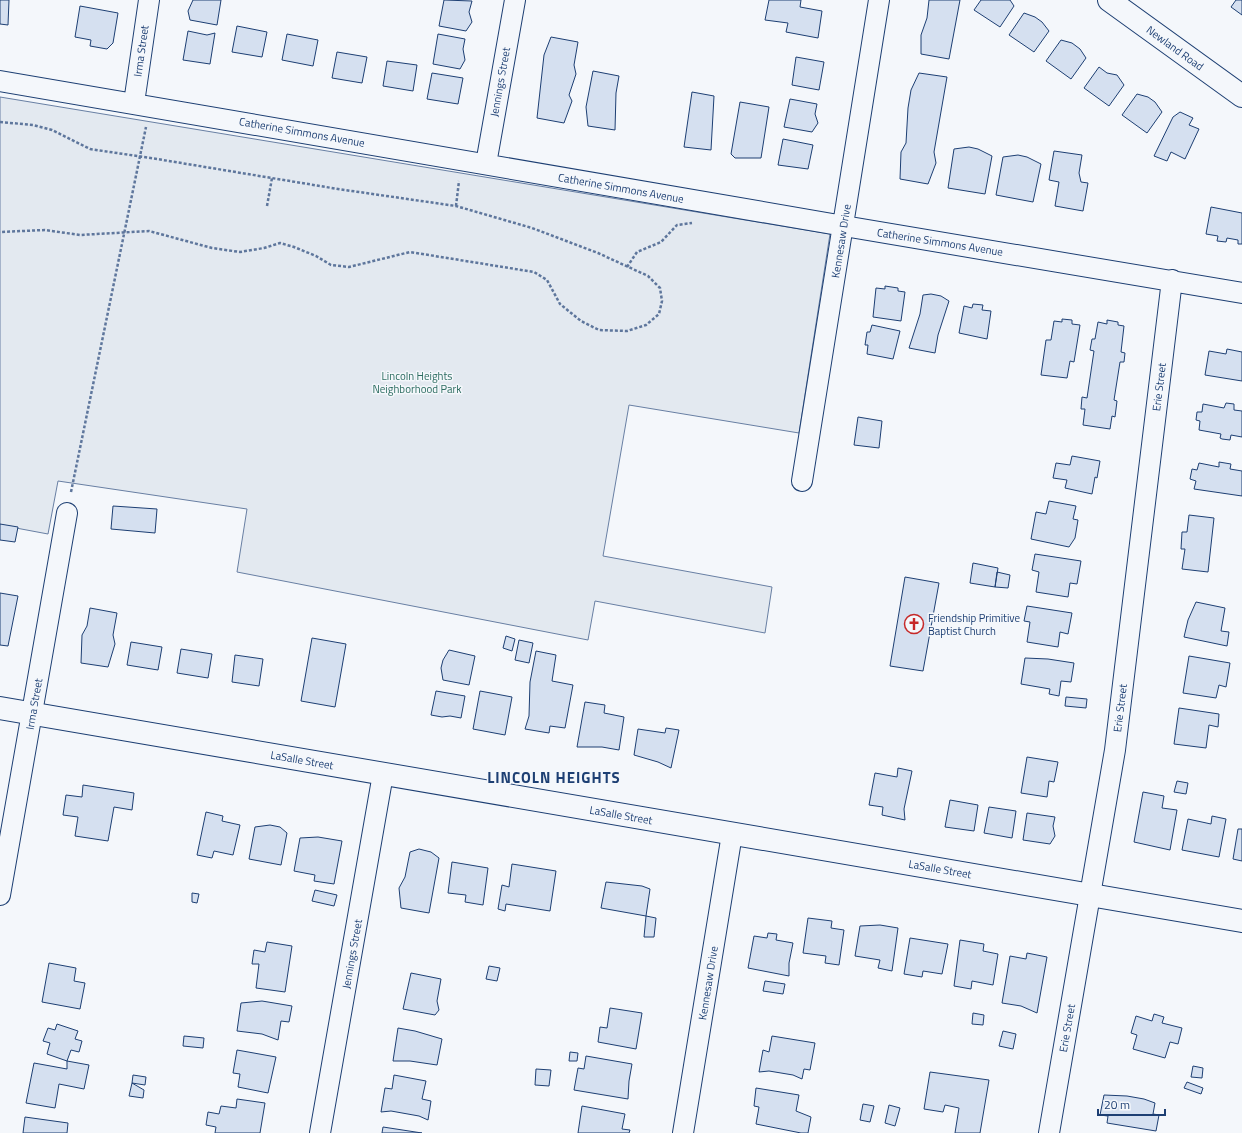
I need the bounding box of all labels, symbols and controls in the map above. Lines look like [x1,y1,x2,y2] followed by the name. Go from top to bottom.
[1143,22,1207,74] street label: Newland Road
[129,24,153,78] street label: Irma Street
[486,46,514,118] street label: Jennings Street
[238,113,367,151] street label: Catherine Simmons Avenue
[557,169,686,207] street label: Catherine Simmons Avenue
[827,203,855,279] street label: Kennesaw Drive
[876,224,1005,260] street label: Catherine Simmons Avenue
[1148,362,1170,412] street label: Erie Street
[372,368,462,397] park label: Lincoln Heights Neighborhood Park
[928,610,1021,639] place label: Friendship Primitive Baptist Church
[903,613,925,635] church icon: Friendship Primitive Baptist Church
[22,677,46,731] street label: Irma Street
[1109,683,1131,733] street label: Erie Street
[269,747,335,773] street label: LaSalle Street
[487,766,621,789] district label: LINCOLN HEIGHTS
[588,802,654,828] street label: LaSalle Street
[907,856,973,882] street label: LaSalle Street
[338,918,366,990] street label: Jennings Street
[694,945,722,1021] street label: Kennesaw Drive
[1055,1003,1079,1053] street label: Erie Street
[1098,1091,1165,1117] scale bar
[1104,1095,1130,1114] text: 20 m

